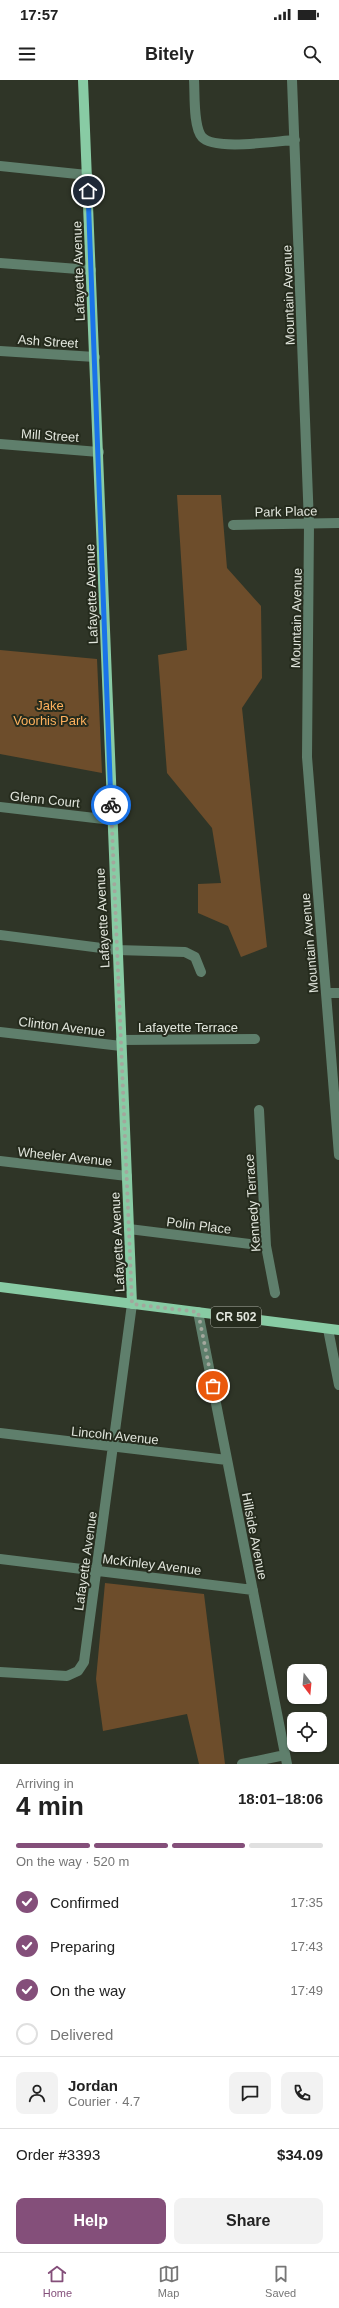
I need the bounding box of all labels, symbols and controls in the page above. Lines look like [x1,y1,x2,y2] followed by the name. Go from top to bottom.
[20,6,58,23] text: 17:57
[16,43,38,65] icon: menu
[301,43,323,65] icon: search
[145,44,194,64] text: Bitely
[71,174,105,208] pin
[77,180,99,202] icon: home
[69,221,88,321] street label: Lafayette Avenue
[279,245,298,345] street label: Mountain Avenue
[17,332,79,351] street label: Ash Street
[21,426,80,445] street label: Mill Street
[254,503,318,520] street label: Park Place
[82,544,101,644] street label: Lafayette Avenue
[288,568,305,668] street label: Mountain Avenue
[13,698,87,728] park label: Jake Voorhis Park
[91,785,131,825] courier
[9,788,81,811] street label: Glenn Court
[100,794,122,816] icon: bike
[92,868,113,968] street label: Lafayette Avenue
[298,892,321,994] street label: Mountain Avenue
[18,1014,106,1039] street label: Clinton Avenue
[138,1020,238,1035] street label: Lafayette Terrace
[17,1144,113,1169] street label: Wheeler Avenue
[242,1154,263,1252] street label: Kennedy Terrace
[107,1192,128,1292] street label: Lafayette Avenue
[166,1214,232,1237] street label: Polin Place
[211,1307,261,1327] road number: CR 502
[196,1369,230,1403] pin
[202,1375,224,1397] icon: bag
[70,1423,159,1448] street label: Lincoln Avenue
[239,1491,270,1581] street label: Hillside Avenue
[71,1510,100,1612] street label: Lafayette Avenue
[102,1551,202,1578] street label: McKinley Avenue
[287,1664,327,1704] north arrow
[287,1664,327,1752] map controls
[287,1712,327,1752] button: locate
[16,1776,74,1791] text: Arriving in
[238,1790,323,1807] text: 18:01–18:06
[16,1791,84,1821] text: 4 min
[16,1854,129,1869] text: On the way · 520 m
[16,1891,38,1913] icon: check
[50,1894,119,1911] text: Confirmed
[290,1895,323,1910] text: 17:35
[16,1935,38,1957] icon: check
[50,1938,115,1955] text: Preparing
[290,1939,323,1954] text: 17:43
[16,1979,38,2001] icon: check
[50,1982,126,1999] text: On the way
[290,1983,323,1998] text: 17:49
[50,2026,113,2043] text: Delivered
[16,2072,58,2114] button: person
[229,2072,271,2114] button: chat
[281,2072,323,2114] button: phone
[68,2077,118,2094] text: Jordan
[68,2094,140,2109] text: Courier · 4.7
[16,2146,100,2163] text: Order #3393
[277,2146,323,2163] text: $34.09
[16,2198,166,2244] button: Help
[174,2198,323,2244] button: Share
[43,2263,72,2299] tab: Home
[158,2263,180,2299] tab: Map
[265,2263,296,2299] tab: Saved

